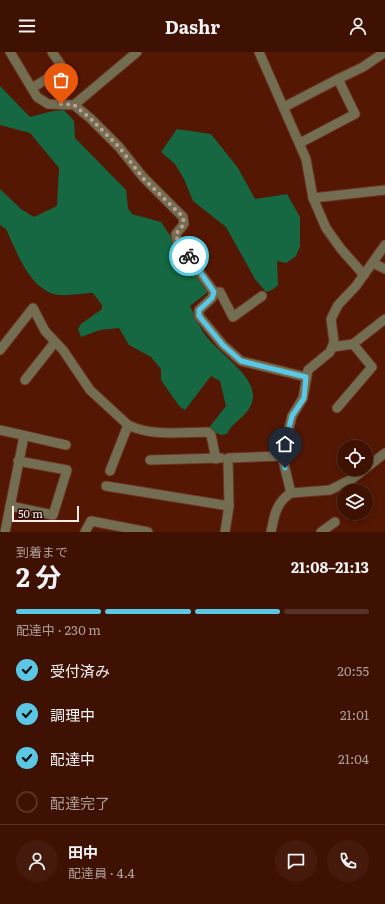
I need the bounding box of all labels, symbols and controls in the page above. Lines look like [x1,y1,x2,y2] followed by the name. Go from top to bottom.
[165,13,220,40] text: Dashr
[16,15,38,37] icon: menu
[347,15,369,37] icon: person
[44,63,78,104] pin
[50,69,72,91] icon: bag
[169,236,209,276] courier
[178,245,200,267] icon: bike
[268,427,302,468] pin
[274,433,296,455] icon: home
[337,440,373,520] map controls
[337,440,373,476] button: locate
[337,484,373,520] button: layers
[12,504,79,523] scale bar
[18,505,43,521] text: 50 m
[16,542,68,561] text: 到着まで
[291,555,369,578] text: 21:08–21:13
[16,556,61,595] text: 2 分
[16,620,101,639] text: 配達中 · 230 m
[16,659,38,681] icon: check
[50,659,110,682] text: 受付済み
[337,661,369,680] text: 20:55
[16,703,38,725] icon: check
[50,703,95,726] text: 調理中
[340,705,369,724] text: 21:01
[16,747,38,769] icon: check
[50,747,95,770] text: 配達中
[338,749,369,768] text: 21:04
[50,791,110,814] text: 配達完了
[16,840,58,882] button: person
[68,840,98,863] text: 田中
[275,840,317,882] button: chat
[327,840,369,882] button: phone
[68,863,135,882] text: 配達員 · 4.4

